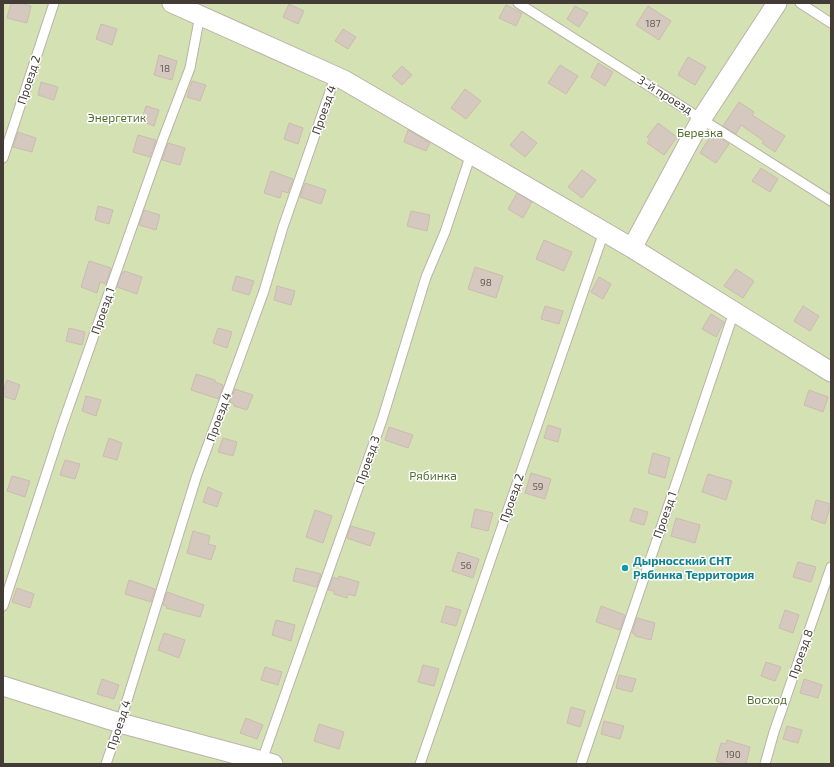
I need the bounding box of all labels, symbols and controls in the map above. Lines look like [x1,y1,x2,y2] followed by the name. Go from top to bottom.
[645,17,661,29] house number: 187
[14,53,43,106] street label: Проезд 2
[160,62,170,74] house number: 18
[636,72,696,117] street label: 3-й проезд
[308,83,338,136] street label: Проезд 4
[88,110,147,124] park label: Энергетик
[677,125,723,139] park label: Березка
[480,276,492,288] house number: 98
[88,285,117,336] street label: Проезд 1
[203,390,233,443] street label: Проезд 4
[352,433,382,486] street label: Проезд 3
[409,468,457,482] park label: Рябинка
[496,471,526,524] street label: Проезд 2
[532,480,544,492] house number: 59
[650,489,679,540] street label: Проезд 1
[633,553,755,581] place label: Дырносский СНТ Рябинка Территория
[460,559,472,571] house number: 56
[620,563,630,573] marker: Дырносский СНТ Рябинка Территория
[785,627,815,680] street label: Проезд 8
[747,692,787,706] park label: Восход
[103,698,133,751] street label: Проезд 4
[725,748,741,760] house number: 190

